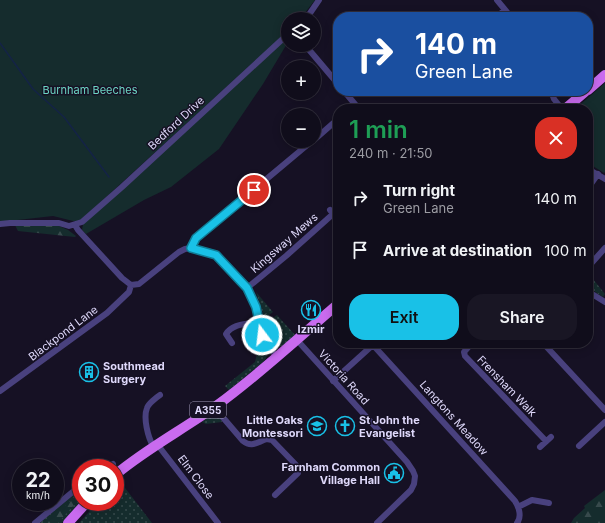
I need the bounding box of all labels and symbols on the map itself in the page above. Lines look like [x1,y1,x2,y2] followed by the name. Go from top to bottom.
[43,83,138,97] park label: Burnham Beeches
[145,93,207,153] street label: Bedford Drive
[237,173,271,207] pin
[248,210,321,276] street label: Kingsway Mews
[300,299,322,321] restaurant icon: Izmir
[26,302,100,364] street label: Blackpond Lane
[241,314,283,356] position arrow
[298,322,325,336] place label: Izmir
[316,347,372,407] street label: Victoria Road
[474,353,540,419] street label: Frensham Walk
[103,359,165,386] place label: Southmead Surgery
[78,361,100,383] building icon: Southmead Surgery
[417,378,491,458] street label: Langtons Meadow
[190,402,226,418] road number: A355
[242,413,303,440] place label: Little Oaks Montessori
[359,413,420,440] place label: St John the Evangelist
[306,415,328,437] school or university icon: Little Oaks Montessori
[334,415,356,437] church icon: St John the Evangelist
[175,452,217,502] street label: Elm Close
[72,459,124,511] speed limit sign: 30
[281,460,380,487] place label: Farnham Common Village Hall
[383,462,405,484] public building icon: Farnham Common Village Hall

